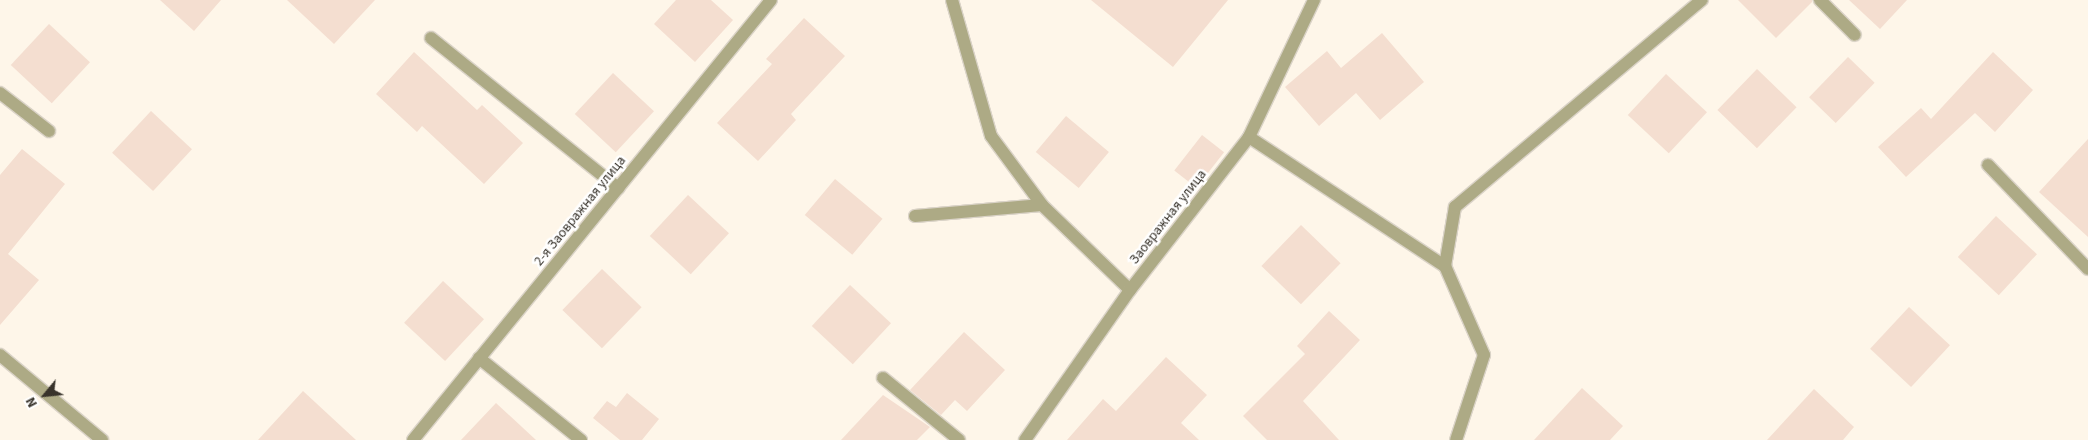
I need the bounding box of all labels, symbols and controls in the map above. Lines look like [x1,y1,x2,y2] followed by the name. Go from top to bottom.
[531,153,629,269] street label: 2-я Заовражная улица
[1126,166,1210,268] street label: Заовражная улица
[20,370,70,420] north arrow
[21,393,43,411] text: N

